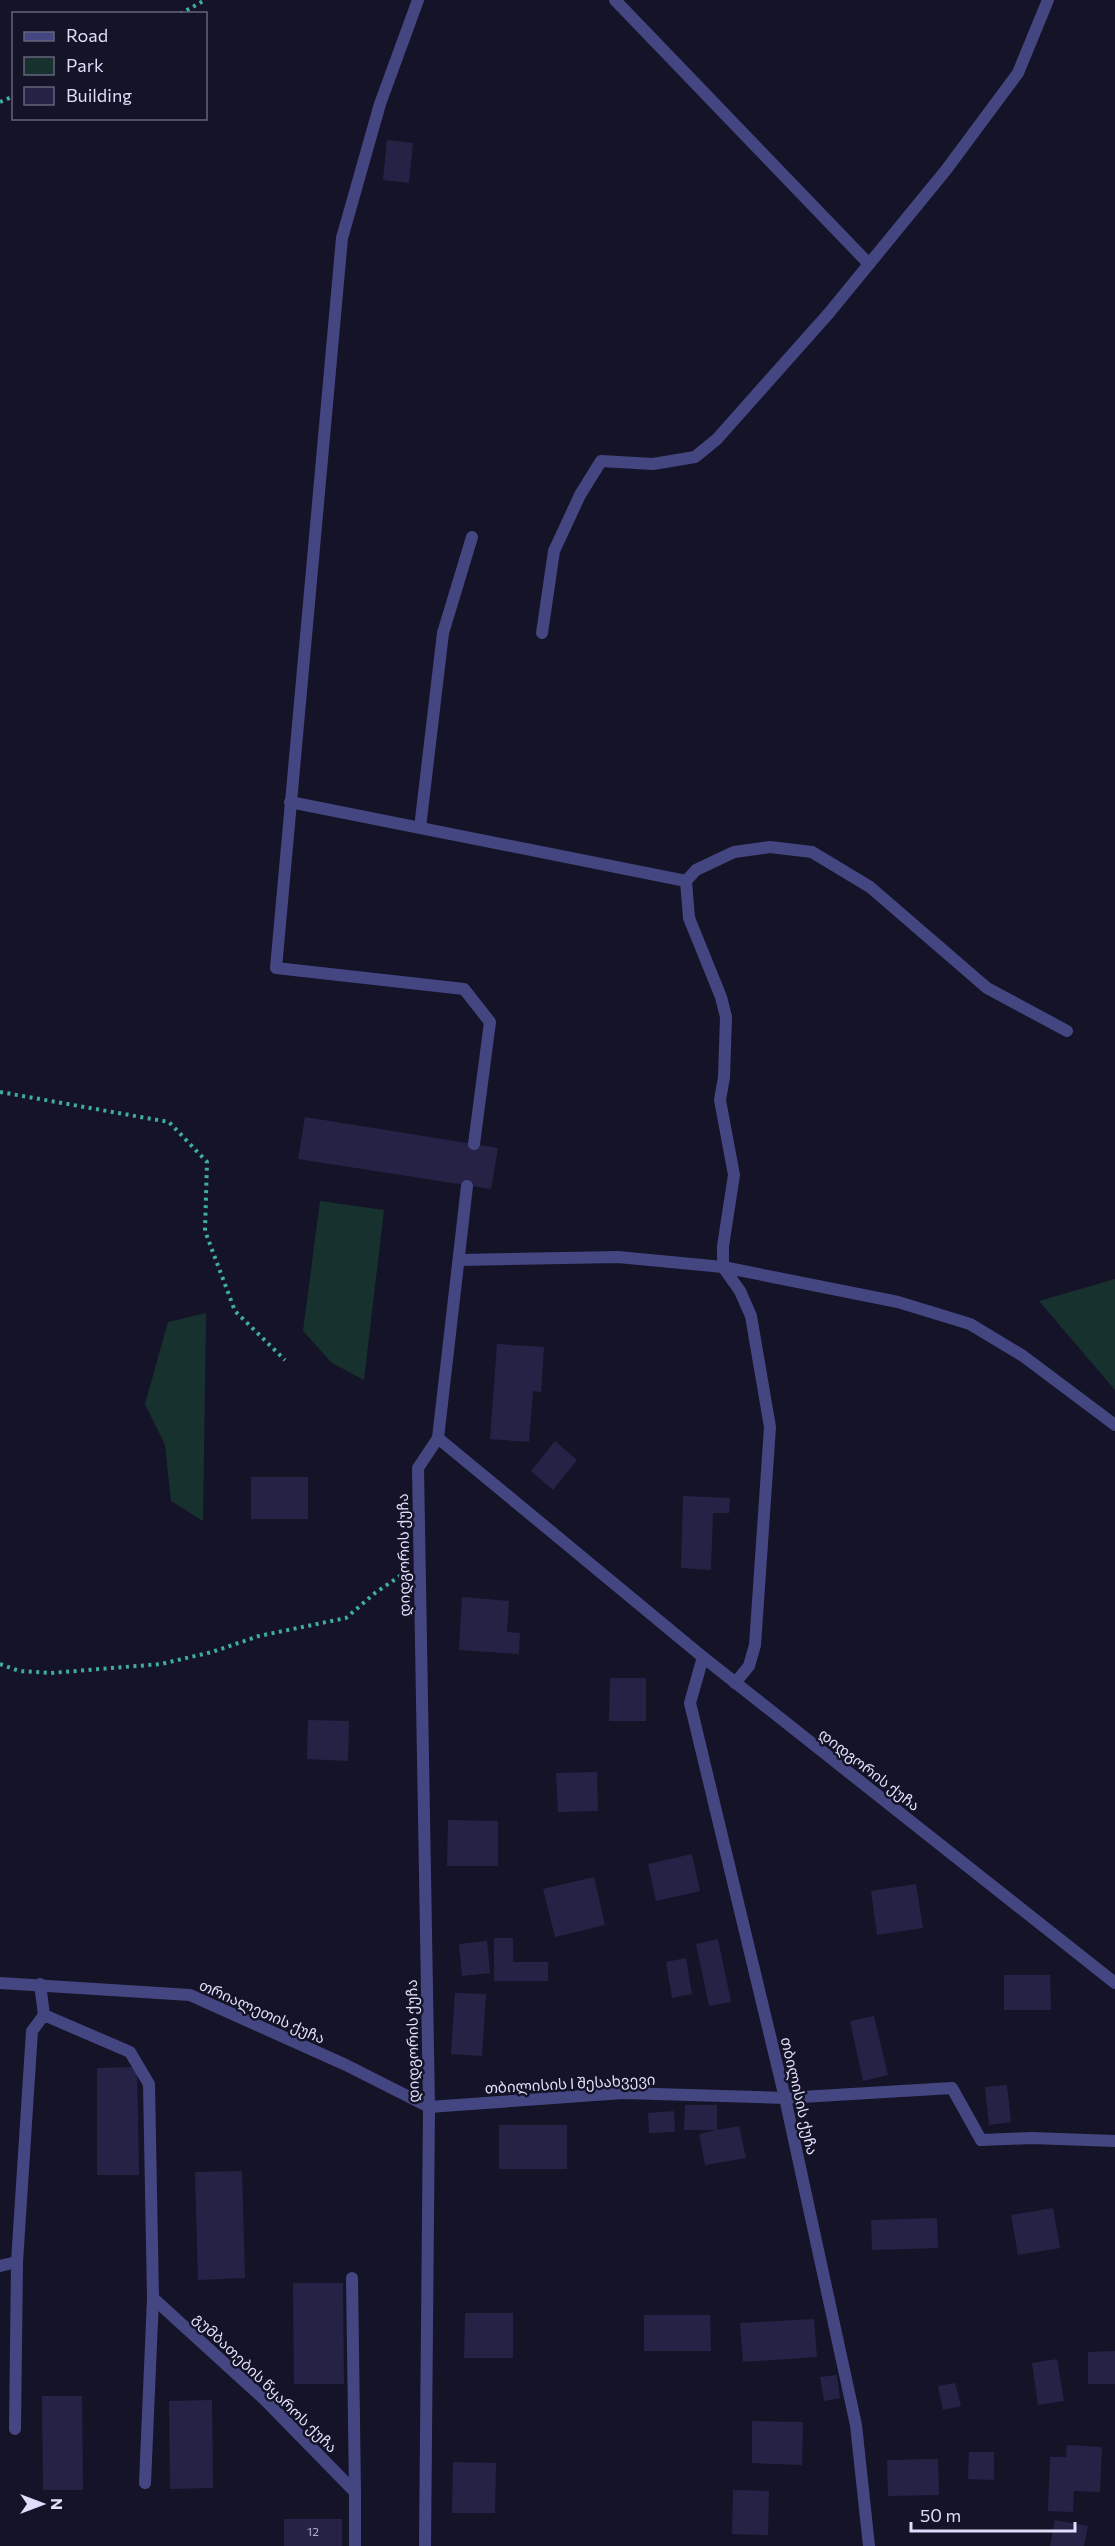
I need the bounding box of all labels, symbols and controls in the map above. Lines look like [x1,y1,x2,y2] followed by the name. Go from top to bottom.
[12,12,207,120] legend
[66,24,108,46] text: Road
[66,54,104,76] text: Park
[66,84,132,106] text: Building
[393,1493,414,1617] street label: დიდგორის ქუჩა
[815,1724,924,1815] street label: დიდგორის ქუჩა
[196,1975,328,2048] street label: თრიალეთის ქუჩა
[402,1979,423,2103] street label: დიდგორის ქუჩა
[777,2035,822,2157] street label: თბილისის ქუჩა
[484,2070,656,2097] street label: თბილისის I შესახვევი
[189,2309,341,2457] street label: გუმბათების წყაროს ქუჩა
[12,2474,72,2534] north arrow
[911,2495,1074,2533] scale bar
[48,2498,67,2510] text: N
[920,2504,961,2526] text: 50 m
[307,2524,319,2538] house number: 12

